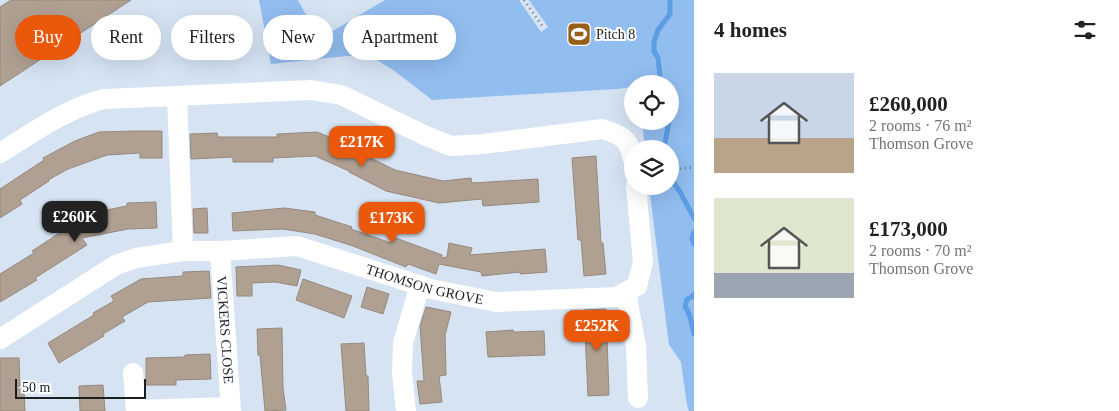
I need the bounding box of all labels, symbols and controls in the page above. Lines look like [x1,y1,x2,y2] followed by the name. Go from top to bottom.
[15,15,81,60] chip: Buy
[91,15,161,60] chip: Rent
[171,15,253,60] chip: Filters
[263,15,333,60] chip: New
[343,15,456,60] chip: Apartment
[1071,16,1099,44] icon: filters
[714,18,787,42] text: 4 homes
[566,21,592,47] sports icon: Pitch 8
[596,27,635,42] place label: Pitch 8
[624,75,679,195] map controls
[624,75,679,130] button: locate
[869,92,948,116] text: £260,000
[754,93,814,153] icon: home
[869,117,972,134] text: 2 rooms · 76 m²
[327,126,397,168] pin: £217K
[340,133,384,150] text: £217K
[869,135,973,152] text: Thomson Grove
[624,140,679,195] button: layers
[40,200,110,243] pin: £260K
[357,202,427,244] pin: £173K
[53,208,97,225] text: £260K
[370,209,414,226] text: £173K
[869,217,948,241] text: £173,000
[754,218,814,278] icon: home
[869,242,972,259] text: 2 rooms · 70 m²
[869,260,973,277] text: Thomson Grove
[364,262,485,307] street label: THOMSON GROVE
[214,276,236,384] street label: VICKERS CLOSE
[562,310,632,352] pin: £252K
[575,317,619,334] text: £252K
[15,376,146,399] scale bar
[22,380,50,395] text: 50 m

